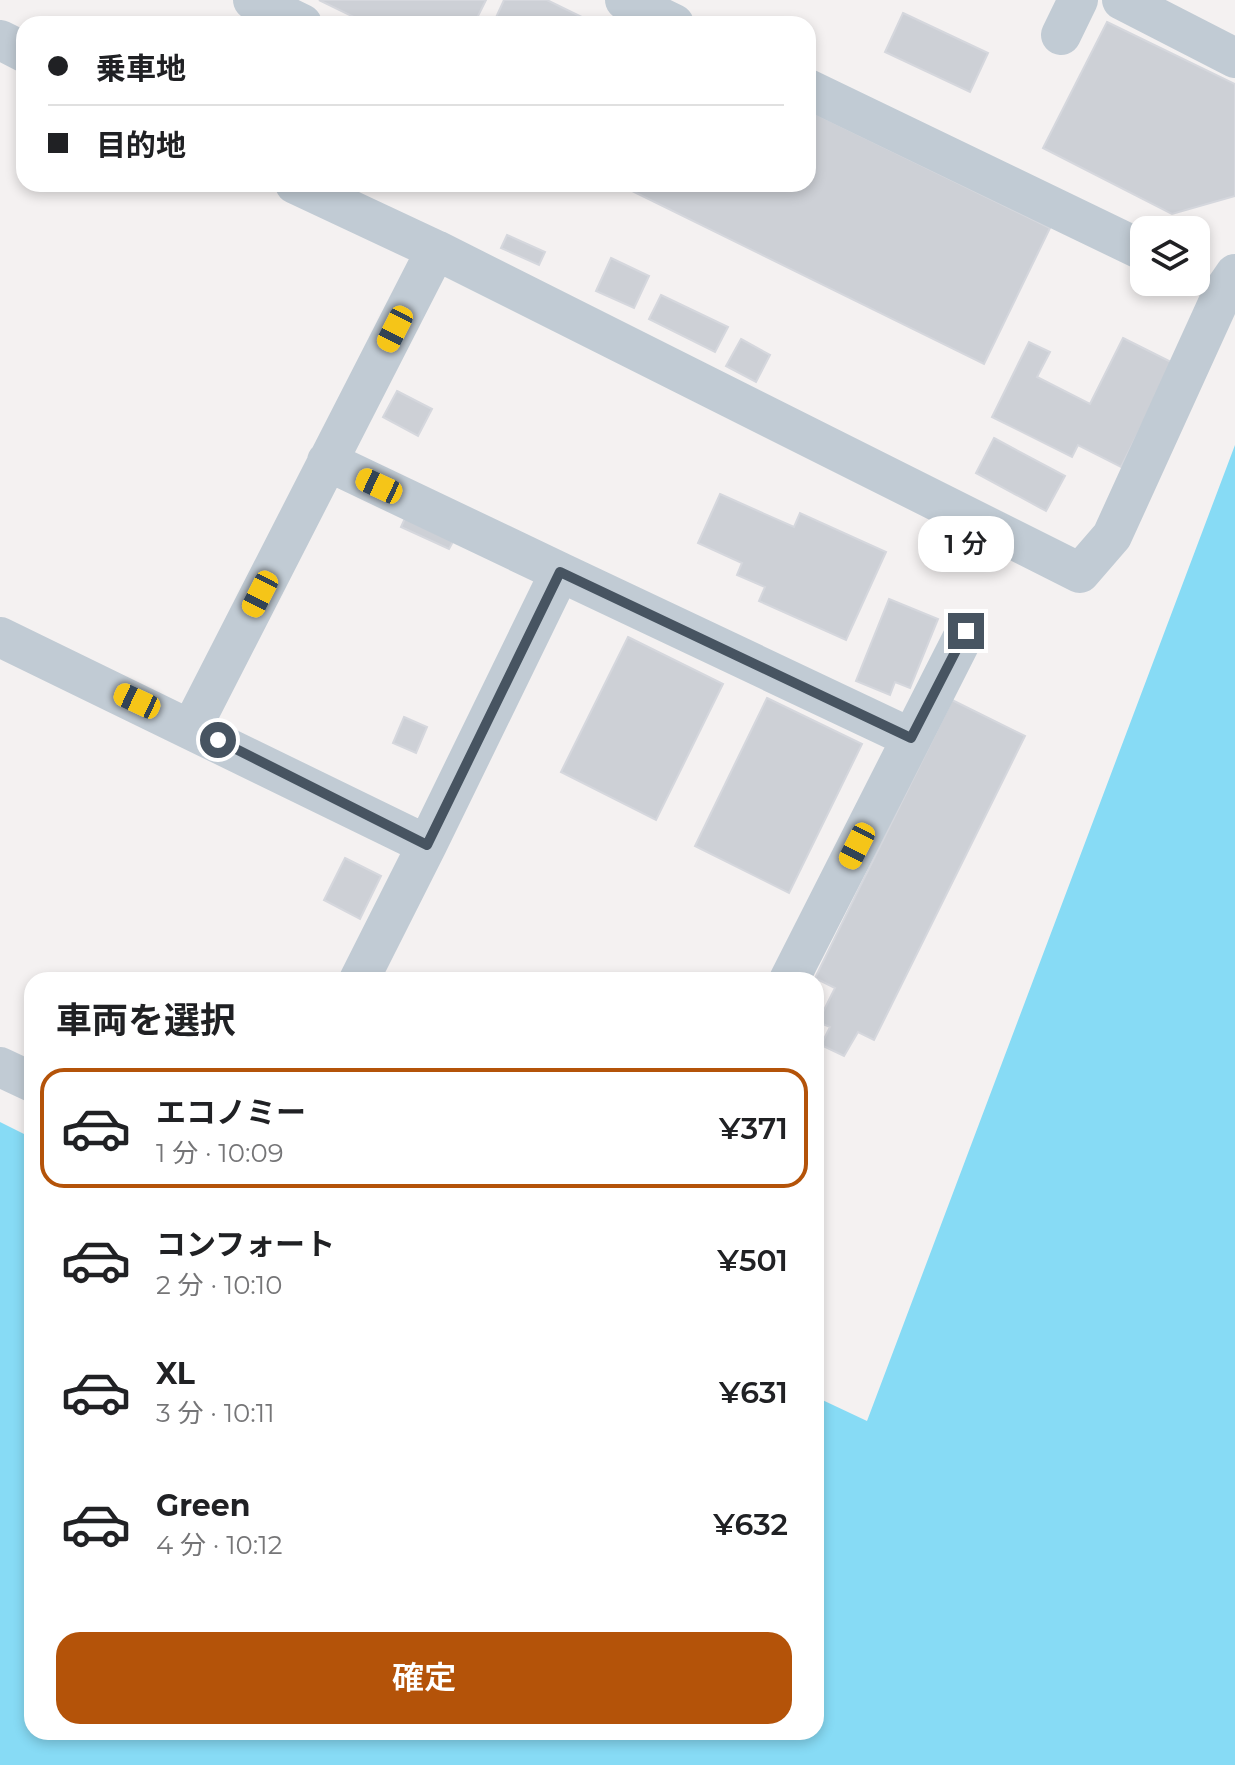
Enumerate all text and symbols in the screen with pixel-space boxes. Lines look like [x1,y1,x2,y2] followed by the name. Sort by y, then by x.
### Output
[96,50,186,87] text: 乗車地
[96,127,186,164] text: 目的地
[1130,216,1210,296] map controls
[1130,216,1210,296] button: layers
[373,302,417,356] car
[352,465,406,507] car
[918,515,1014,571] callout: 1 分
[944,528,988,560] text: 1 分
[238,567,282,621] car
[948,613,984,649] route end
[110,680,164,722] car
[200,722,236,758] route start
[835,819,879,873] car
[56,998,236,1042] text: 車両を選択
[60,1092,132,1164] icon: car
[156,1094,306,1131] text: エコノミー
[719,1110,788,1147] text: ¥371
[156,1137,284,1169] text: 1 分 · 10:09
[60,1224,132,1296] icon: car
[156,1226,335,1263] text: コンフォート
[717,1242,788,1279] text: ¥501
[156,1269,282,1301] text: 2 分 · 10:10
[156,1355,195,1392] text: XL
[60,1356,132,1428] icon: car
[719,1374,788,1411] text: ¥631
[156,1397,275,1429] text: 3 分 · 10:11
[156,1487,250,1524] text: Green
[60,1488,132,1560] icon: car
[713,1506,788,1543] text: ¥632
[156,1529,282,1561] text: 4 分 · 10:12
[56,1632,792,1724] button: 確定

